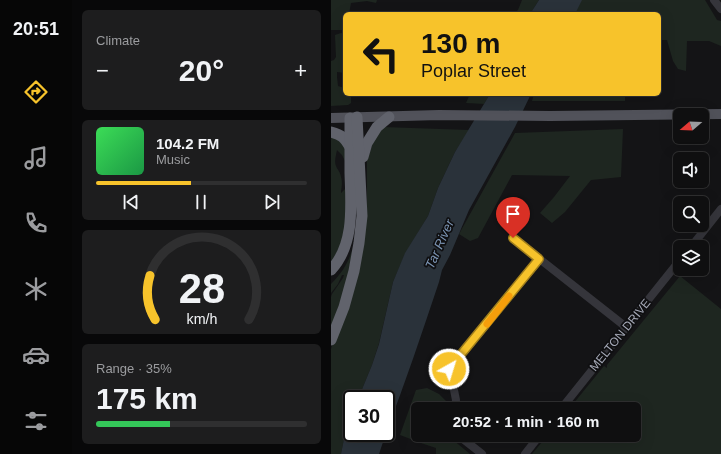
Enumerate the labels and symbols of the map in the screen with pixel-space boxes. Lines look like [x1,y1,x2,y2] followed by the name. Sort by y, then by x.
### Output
[673,108,709,144] north arrow
[496,197,530,238] pin
[422,217,457,271] water label: Tar River
[587,296,653,374] street label: MELTON DRIVE
[428,348,470,390] position arrow
[343,390,395,442] speed limit sign: 30

